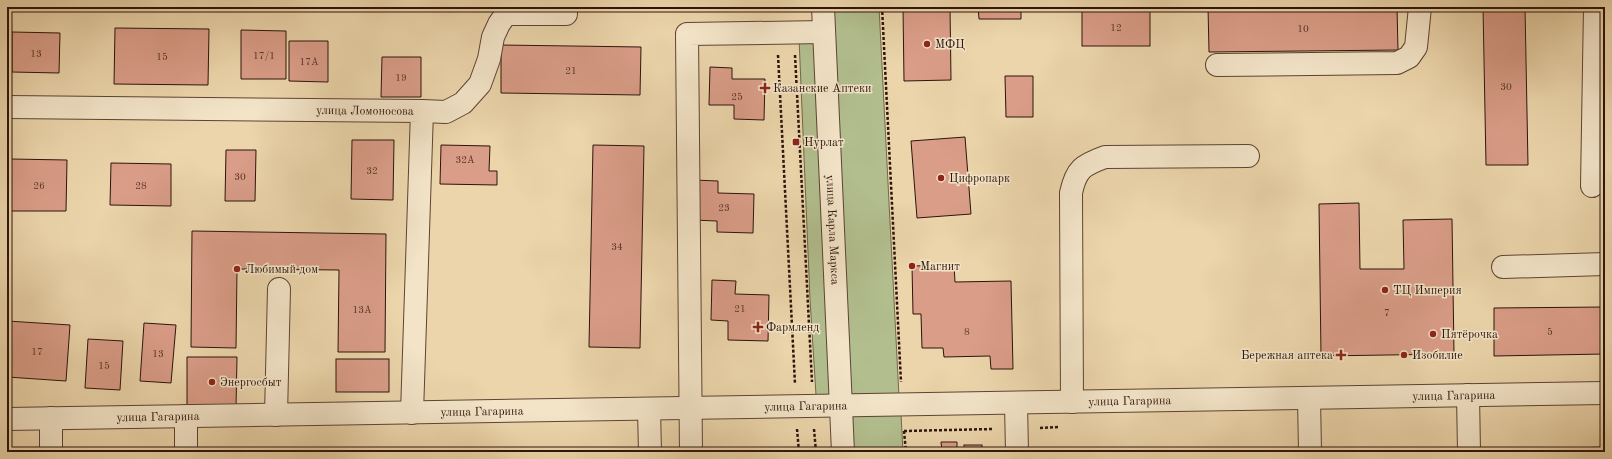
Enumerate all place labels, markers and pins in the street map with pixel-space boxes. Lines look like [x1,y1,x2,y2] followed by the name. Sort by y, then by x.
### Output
[922,39,932,49] marker: МФЦ
[935,39,965,51] place label: МФЦ
[760,83,770,93] marker: Казанские Аптеки
[773,83,871,95] place label: Казанские Аптеки
[791,137,801,147] marker: Нурлат
[804,137,844,149] place label: Нурлат
[936,173,946,183] marker: Цифропарк
[949,173,1010,185] place label: Цифропарк
[907,261,917,271] marker: Магнит
[920,261,960,273] place label: Магнит
[232,264,242,274] marker: Любимый дом
[245,264,318,276] place label: Любимый дом
[1380,285,1390,295] marker: ТЦ Империя
[1393,285,1462,297] place label: ТЦ Империя
[753,322,763,332] marker: Фармленд
[766,322,819,334] place label: Фармленд
[1428,329,1438,339] marker: Пятёрочка
[1441,329,1498,341] place label: Пятёрочка
[1241,350,1333,362] place label: Бережная аптека
[1336,350,1346,360] marker: Бережная аптека
[1399,350,1409,360] marker: Изобилие
[1412,350,1463,362] place label: Изобилие
[207,377,217,387] marker: Энергосбыт
[220,377,282,389] place label: Энергосбыт

